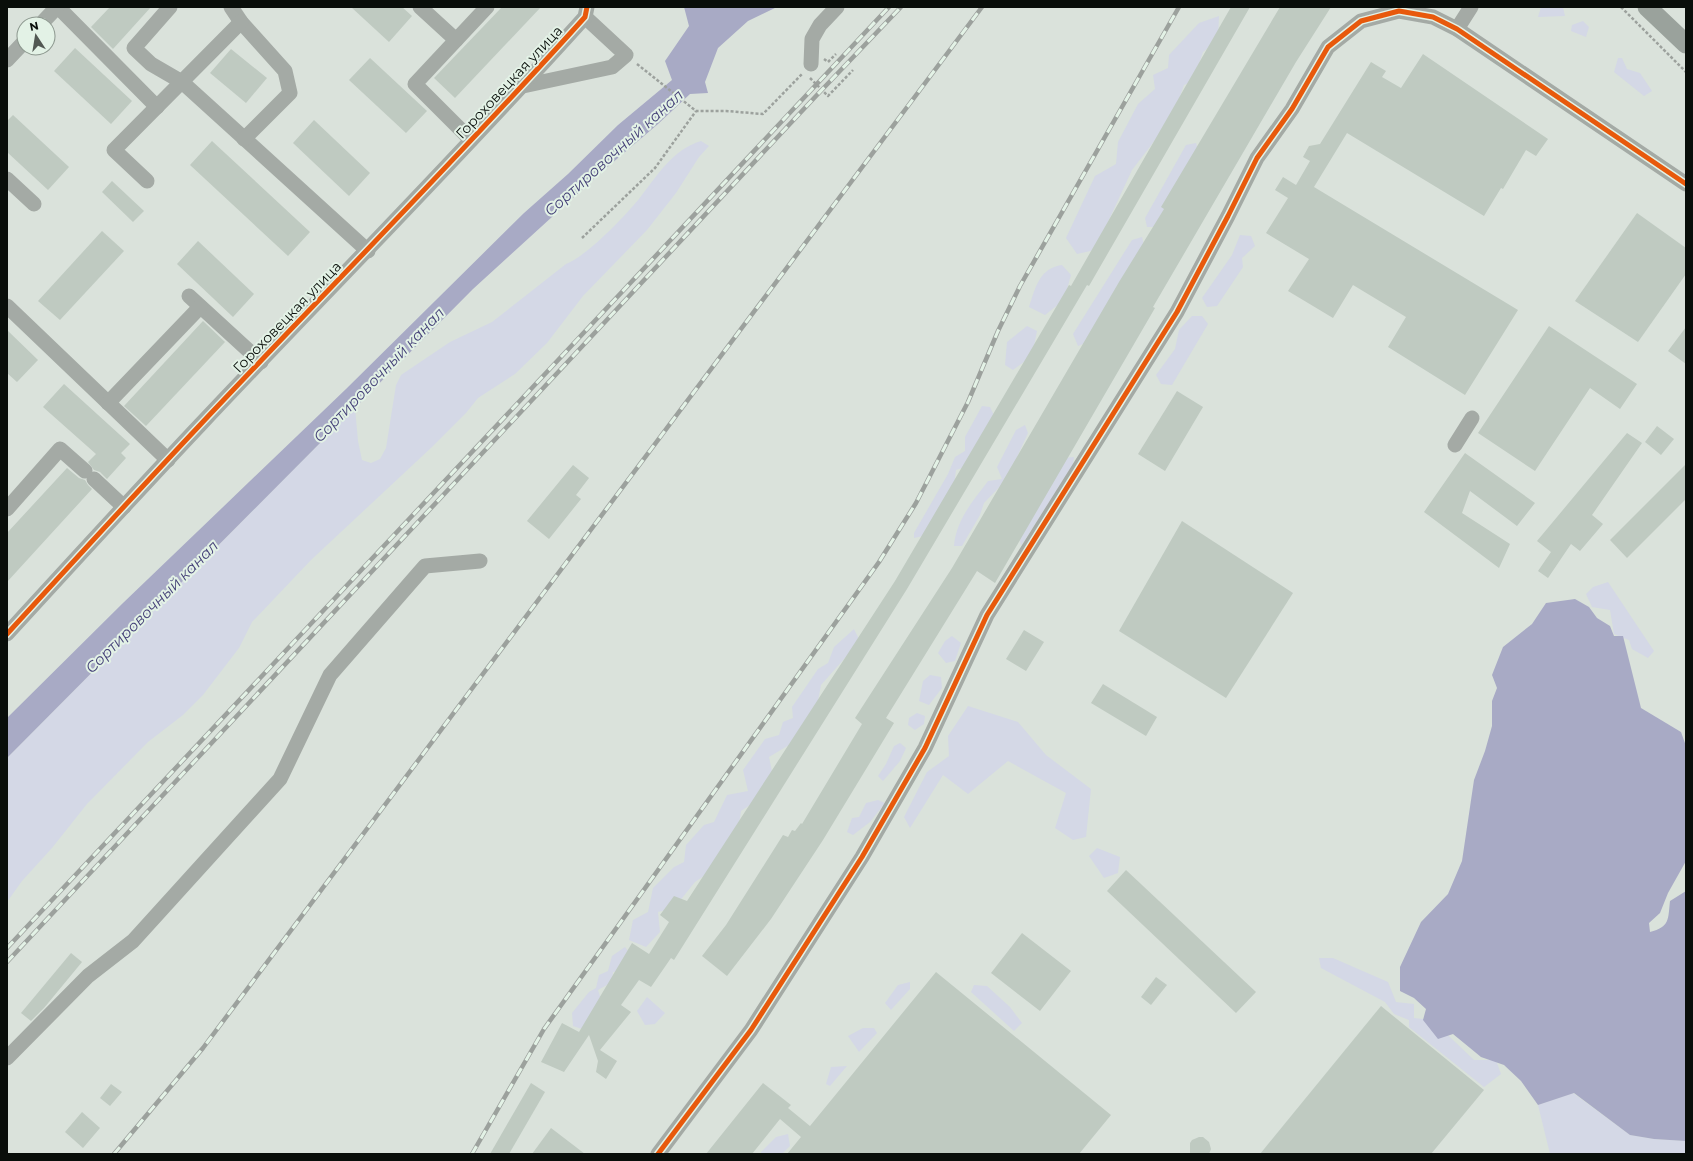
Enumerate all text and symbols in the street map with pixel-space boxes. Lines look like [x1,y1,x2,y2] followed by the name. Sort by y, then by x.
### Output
[16,16,56,56] north arrow
[28,18,40,34] text: N
[452,22,566,142] street label: Гороховецкая улица
[540,85,687,220] water label: Сортировочный канал
[229,257,345,377] street label: Гороховецкая улица
[309,303,448,446] water label: Сортировочный канал
[81,536,222,677] water label: Сортировочный канал

